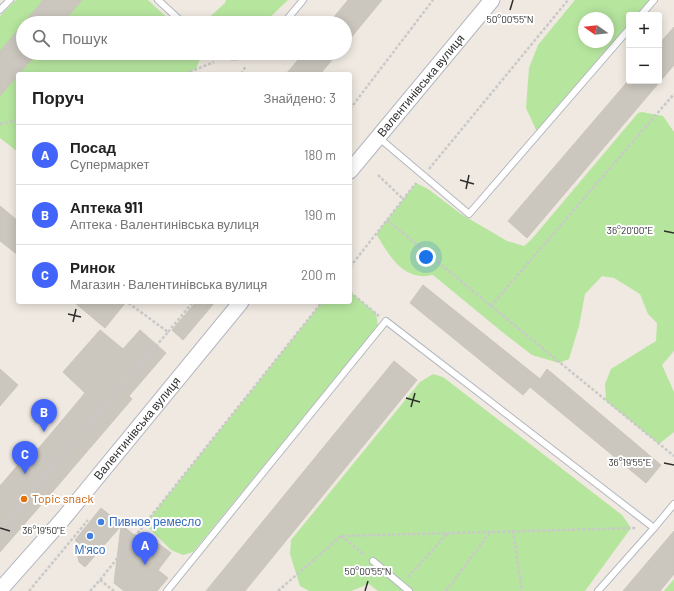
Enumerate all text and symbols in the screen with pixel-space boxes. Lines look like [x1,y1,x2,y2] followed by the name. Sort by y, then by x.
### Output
[578,12,614,48] north arrow
[626,12,662,84] map controls
[626,12,662,48] button: +
[487,13,533,25] text: 50°00'55"N
[16,16,352,60] search box
[30,27,52,49] icon: search
[62,29,107,47] text: Пошук
[374,31,467,139] street label: Валентинівська вулиця
[626,48,662,84] button: −
[32,87,84,107] text: Поруч
[264,90,336,106] text: Знайдено: 3
[70,138,116,156] text: Посад
[41,147,49,163] text: A
[304,147,336,163] text: 180 m
[70,156,149,172] text: Супермаркет
[70,198,143,216] text: Аптека 911
[41,207,49,223] text: B
[304,207,336,223] text: 190 m
[70,216,259,232] text: Аптека · Валентинівська вулиця
[607,224,653,236] text: 36°20'00"E
[416,247,436,267] your location
[70,258,115,276] text: Ринок
[41,267,49,283] text: C
[301,267,336,283] text: 200 m
[70,276,267,292] text: Магазин · Валентинівська вулиця
[90,374,183,482] street label: Валентинівська вулиця
[31,399,57,432] pin: B
[12,441,38,474] pin: C
[608,456,652,468] text: 36°19'55"E
[32,491,93,505] place label: Topic snack
[19,494,29,504] marker: Topic snack
[109,514,201,529] place label: Пивное ремесло
[96,517,106,527] marker: Пивное ремесло
[22,524,66,536] text: 36°19'50"E
[85,531,95,541] marker: М'ясо
[132,532,158,565] pin: A
[75,542,106,556] place label: М'ясо
[345,565,391,577] text: 50°00'55"N

